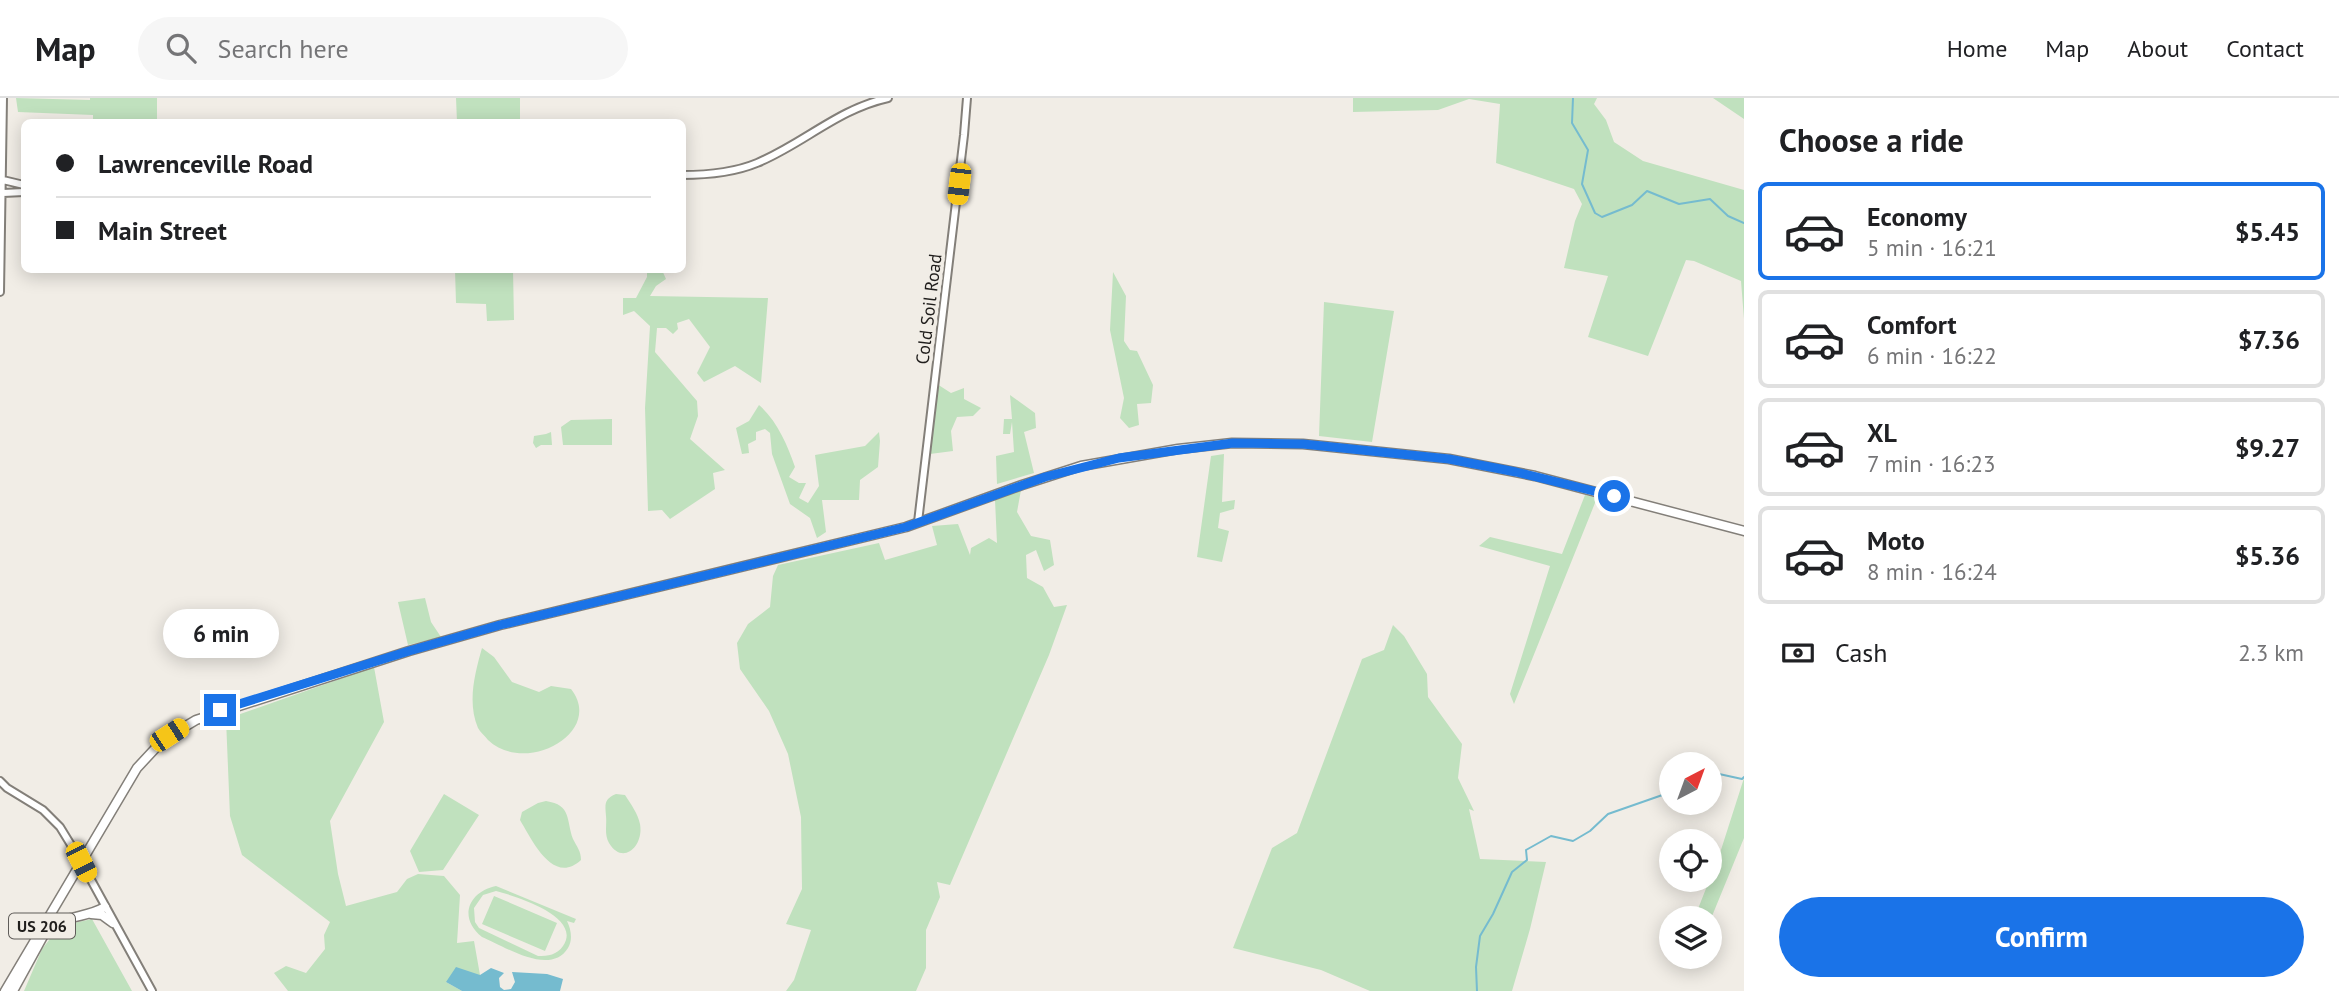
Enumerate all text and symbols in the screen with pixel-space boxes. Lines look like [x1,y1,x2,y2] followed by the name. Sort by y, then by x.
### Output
[138,17,628,80] search box
[35,27,96,70] text: Map
[162,29,200,67] icon: search
[218,32,349,65] text: Search here
[1947,33,2007,64] text: Home
[2045,33,2089,64] text: Map
[2127,33,2188,64] text: About
[2226,33,2304,64] text: Contact
[1779,119,1964,161] text: Choose a ride
[98,147,313,180] text: Lawrenceville Road
[947,162,972,206] car
[1783,200,1846,263] icon: car
[1867,200,1967,233] text: Economy
[98,214,227,247] text: Main Street
[2235,215,2300,248] text: $5.45
[1867,233,1997,262] text: 5 min · 16:21
[910,252,947,366] street label: Cold Soil Road
[1783,308,1846,371] icon: car
[1867,308,1957,341] text: Comfort
[2238,323,2300,356] text: $7.36
[1867,341,1997,370] text: 6 min · 16:22
[1783,416,1846,479] icon: car
[1867,416,1897,449] text: XL
[2235,431,2300,464] text: $9.27
[1867,449,1995,478] text: 7 min · 16:23
[1598,480,1630,512] route start
[1783,524,1846,587] icon: car
[1867,524,1925,557] text: Moto
[2235,539,2300,572] text: $5.36
[1867,557,1997,586] text: 8 min · 16:24
[162,608,278,658] callout: 6 min
[193,619,249,648] text: 6 min
[1779,634,1817,672] icon: cash
[1835,636,1887,669] text: Cash
[2238,638,2304,667] text: 2.3 km
[204,694,236,726] route end
[146,715,193,755] car
[1659,752,1722,816] north arrow
[1659,752,1722,969] map controls
[1659,829,1722,892] button: locate
[63,839,100,885] car
[1779,897,2304,977] button: Confirm
[1659,906,1722,969] button: layers
[9,914,75,939] road number: US 206

